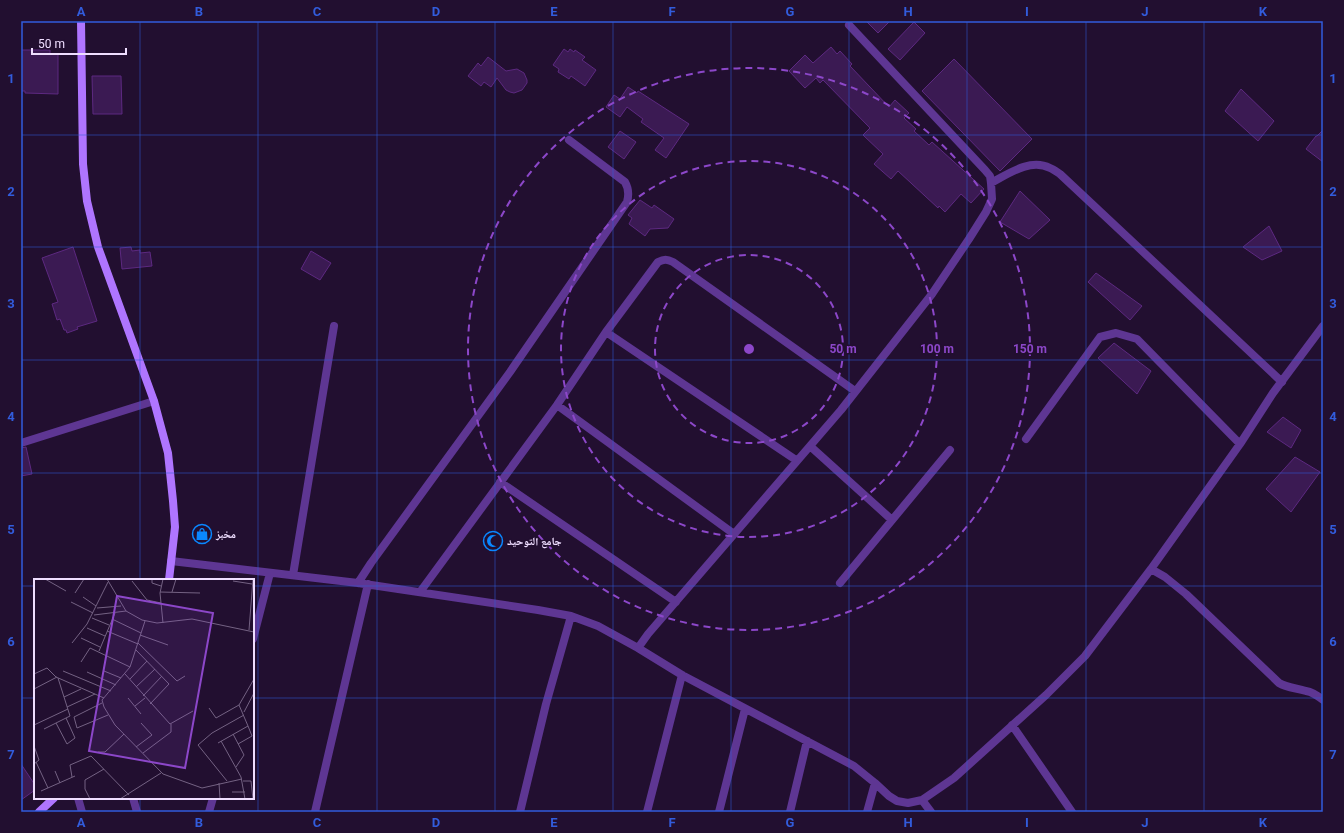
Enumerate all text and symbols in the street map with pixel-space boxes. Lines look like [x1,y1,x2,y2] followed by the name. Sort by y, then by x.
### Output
[77,4,86,19] text: A
[195,4,203,19] text: B
[313,4,322,19] text: C
[432,4,440,19] text: D
[550,4,558,19] text: E
[668,4,676,19] text: F
[786,4,795,19] text: G
[903,4,913,19] text: H
[1025,4,1029,19] text: I
[1141,4,1149,19] text: J
[1259,4,1268,19] text: K
[32,30,126,56] scale bar
[38,37,65,51] text: 50 m
[7,71,15,86] text: 1
[1329,71,1337,86] text: 1
[7,184,15,199] text: 2
[1329,184,1337,199] text: 2
[7,296,15,311] text: 3
[1329,296,1337,311] text: 3
[742,342,756,356] centre of rings
[829,342,857,356] text: 50 m
[920,342,954,356] text: 100 m
[1013,342,1047,356] text: 150 m
[7,409,15,424] text: 4
[1329,409,1337,424] text: 4
[7,522,15,537] text: 5
[1329,522,1337,537] text: 5
[191,523,213,545] shop icon: مخبز
[215,528,236,541] place label: مخبز
[482,530,504,552] mosque icon: جامع التوحيد
[507,535,562,549] place label: جامع التوحيد
[34,579,254,799] inset map
[7,634,15,649] text: 6
[1329,634,1337,649] text: 6
[7,747,15,762] text: 7
[1329,747,1337,762] text: 7
[77,815,86,830] text: A
[195,815,203,830] text: B
[313,815,322,830] text: C
[432,815,440,830] text: D
[550,815,558,830] text: E
[668,815,676,830] text: F
[786,815,795,830] text: G
[903,815,913,830] text: H
[1025,815,1029,830] text: I
[1141,815,1149,830] text: J
[1259,815,1268,830] text: K

